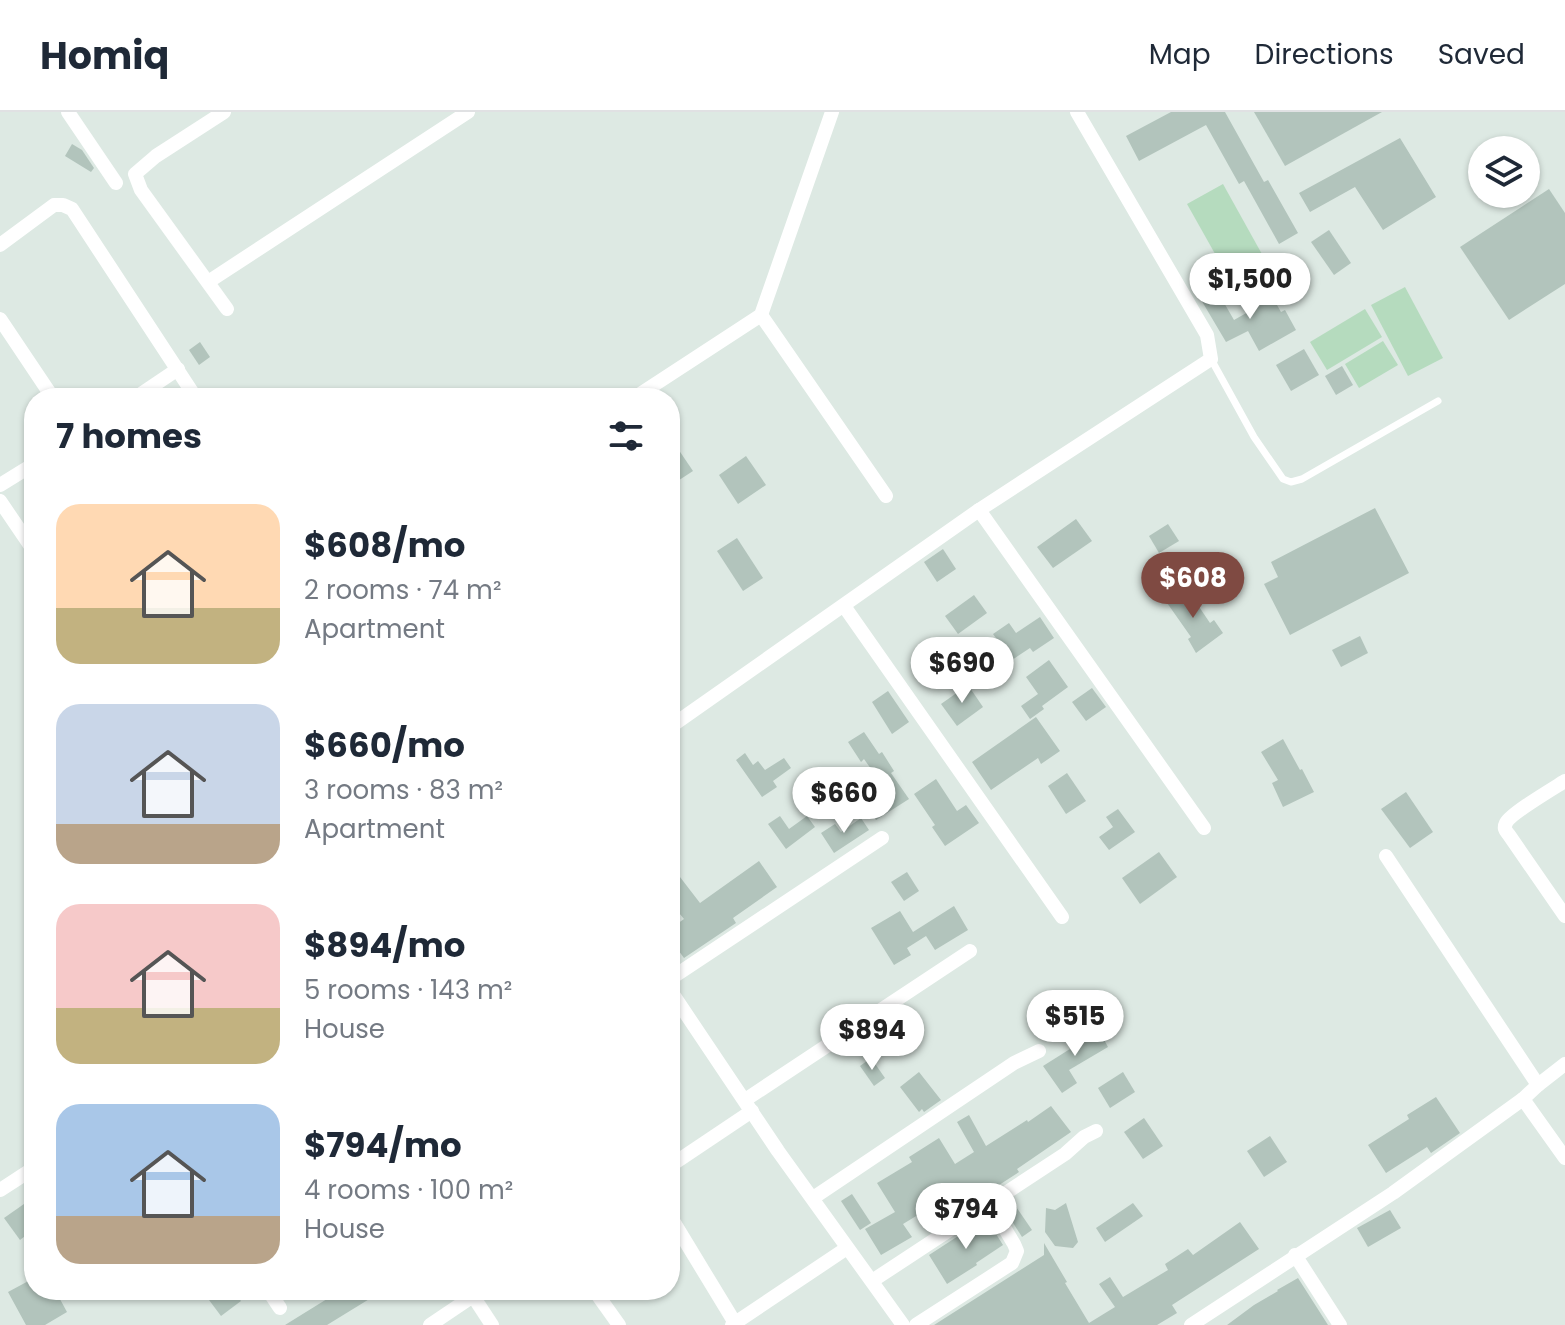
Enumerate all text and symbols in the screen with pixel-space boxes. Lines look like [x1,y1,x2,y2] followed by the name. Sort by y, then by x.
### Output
[40,29,169,82] text: Homiq
[1149,35,1211,74] text: Map
[1255,35,1394,74] text: Directions
[1438,35,1525,74] text: Saved
[1468,136,1540,208] map controls
[1468,136,1540,208] button: layers
[1185,253,1315,321] pin: $1,500
[1207,261,1293,297] text: $1,500
[56,412,202,460] text: 7 homes
[604,414,648,458] icon: filters
[304,521,465,569] text: $608/mo
[120,536,216,632] icon: home
[1146,552,1240,620] pin: $608
[1159,560,1227,596] text: $608
[304,572,501,608] text: 2 rooms · 74 m²
[304,611,445,647] text: Apartment
[915,637,1009,705] pin: $690
[929,645,995,681] text: $690
[304,721,465,769] text: $660/mo
[120,736,216,832] icon: home
[797,767,891,835] pin: $660
[304,772,503,808] text: 3 rooms · 83 m²
[810,775,878,811] text: $660
[304,811,445,847] text: Apartment
[304,921,465,969] text: $894/mo
[120,936,216,1032] icon: home
[304,972,512,1008] text: 5 rooms · 143 m²
[1028,990,1122,1058] pin: $515
[1045,998,1105,1034] text: $515
[825,1004,919,1072] pin: $894
[304,1011,385,1047] text: House
[838,1012,906,1048] text: $894
[304,1121,462,1169] text: $794/mo
[120,1136,216,1232] icon: home
[304,1172,513,1208] text: 4 rooms · 100 m²
[919,1183,1013,1251] pin: $794
[934,1191,998,1227] text: $794
[304,1211,385,1247] text: House

